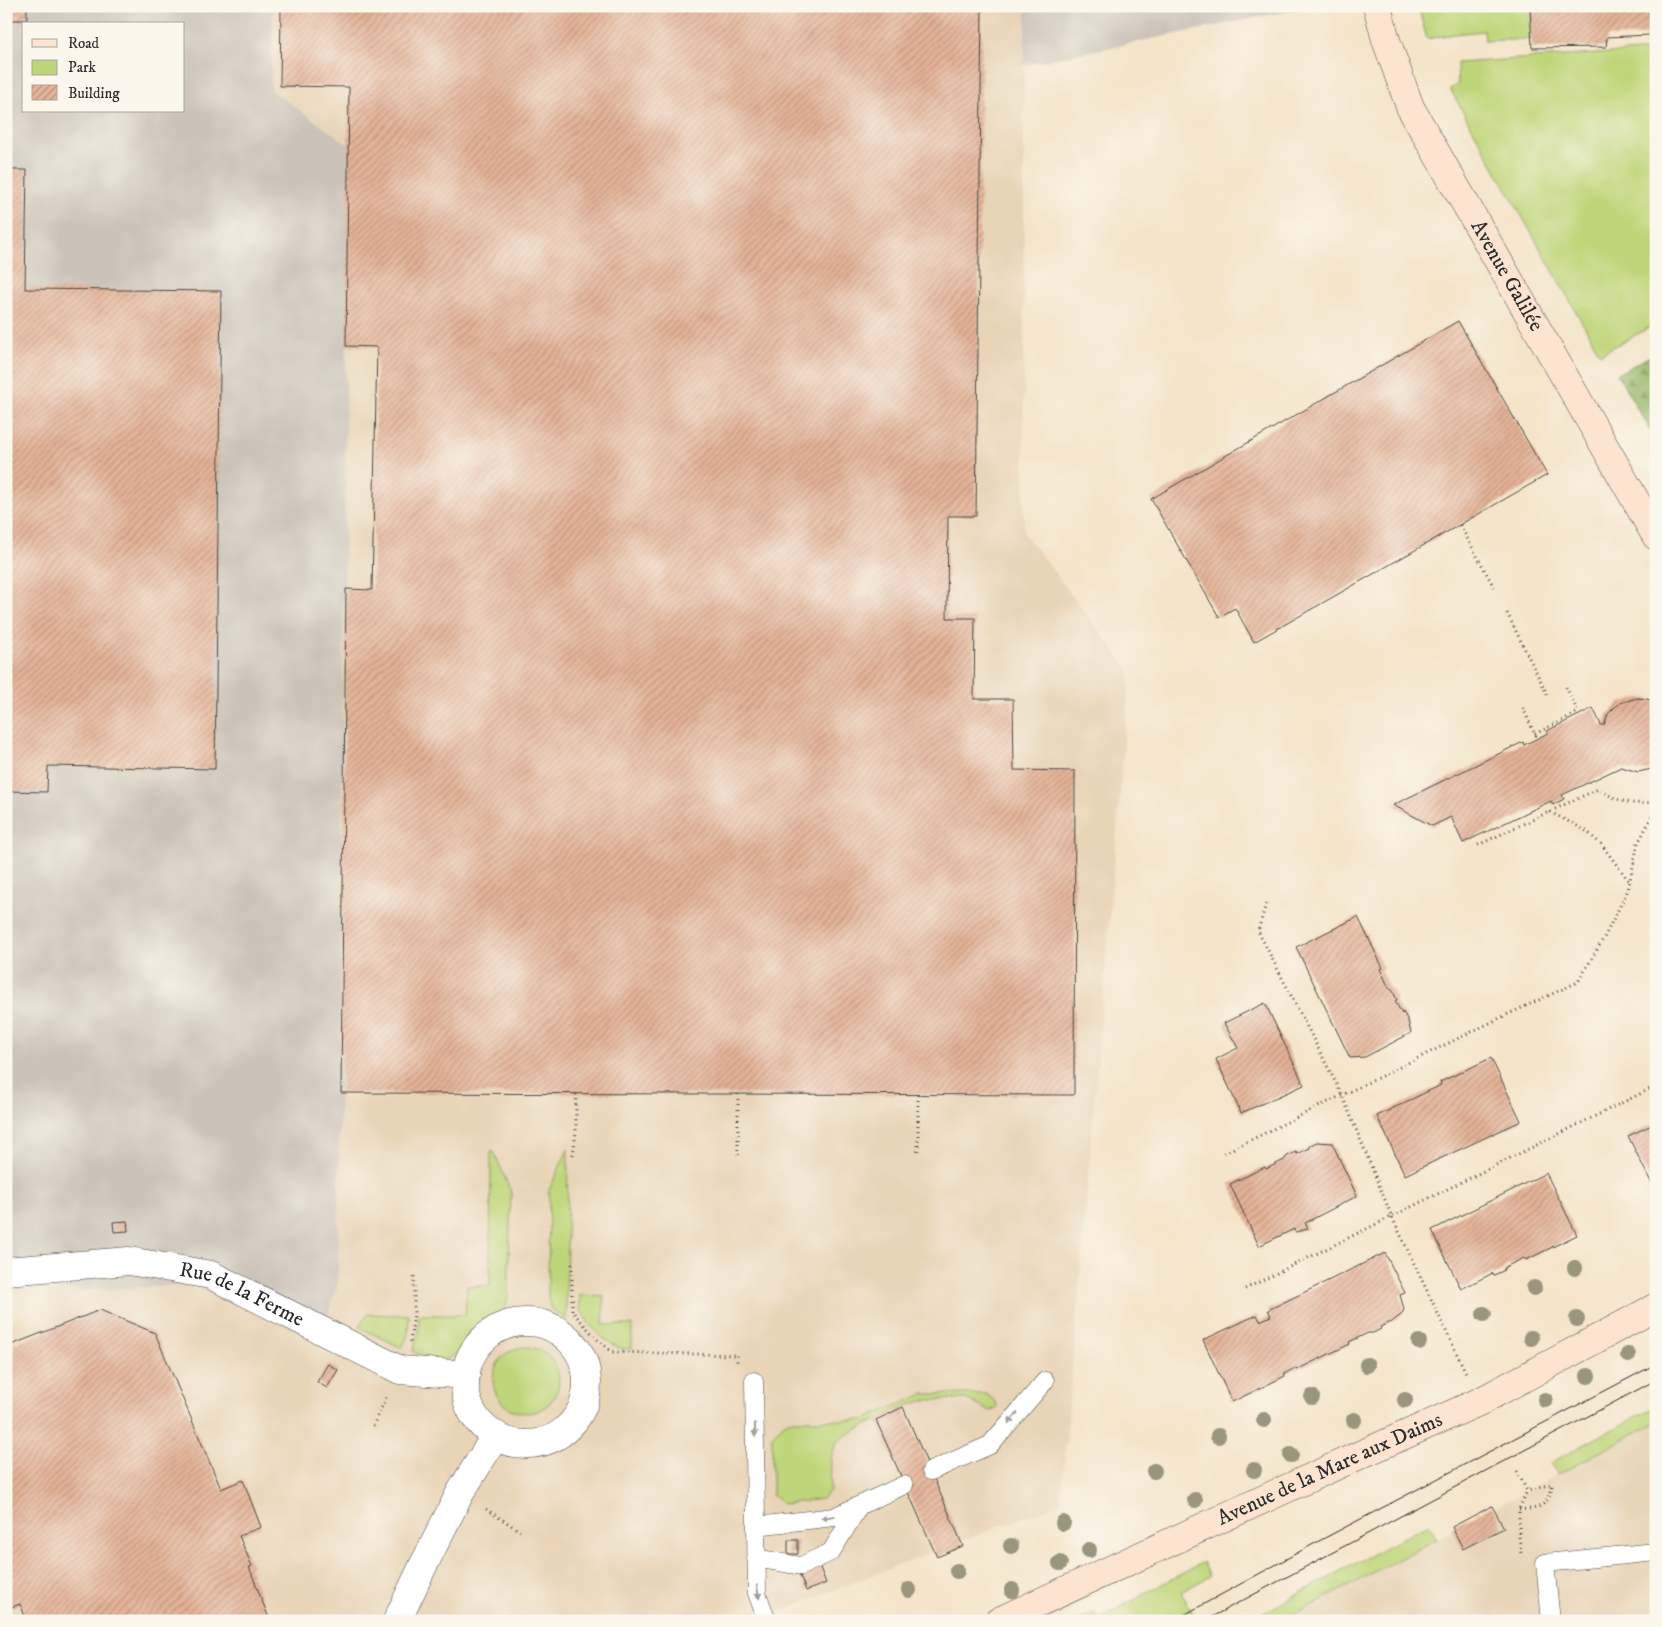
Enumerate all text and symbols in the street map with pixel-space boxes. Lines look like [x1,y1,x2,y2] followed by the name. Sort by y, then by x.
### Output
[22,22,185,112] legend
[68,34,100,53] text: Road
[68,58,97,77] text: Park
[68,84,120,103] text: Building
[1465,216,1549,336] street label: Avenue Galilée
[178,1257,309,1333] street label: Rue de la Ferme
[1213,1407,1446,1532] street label: Avenue de la Mare aux Daims
[1008,1411,1019,1424] one-way arrow
[751,1422,759,1438] one-way arrow
[819,1514,835,1522] one-way arrow
[755,1585,763,1601] one-way arrow

